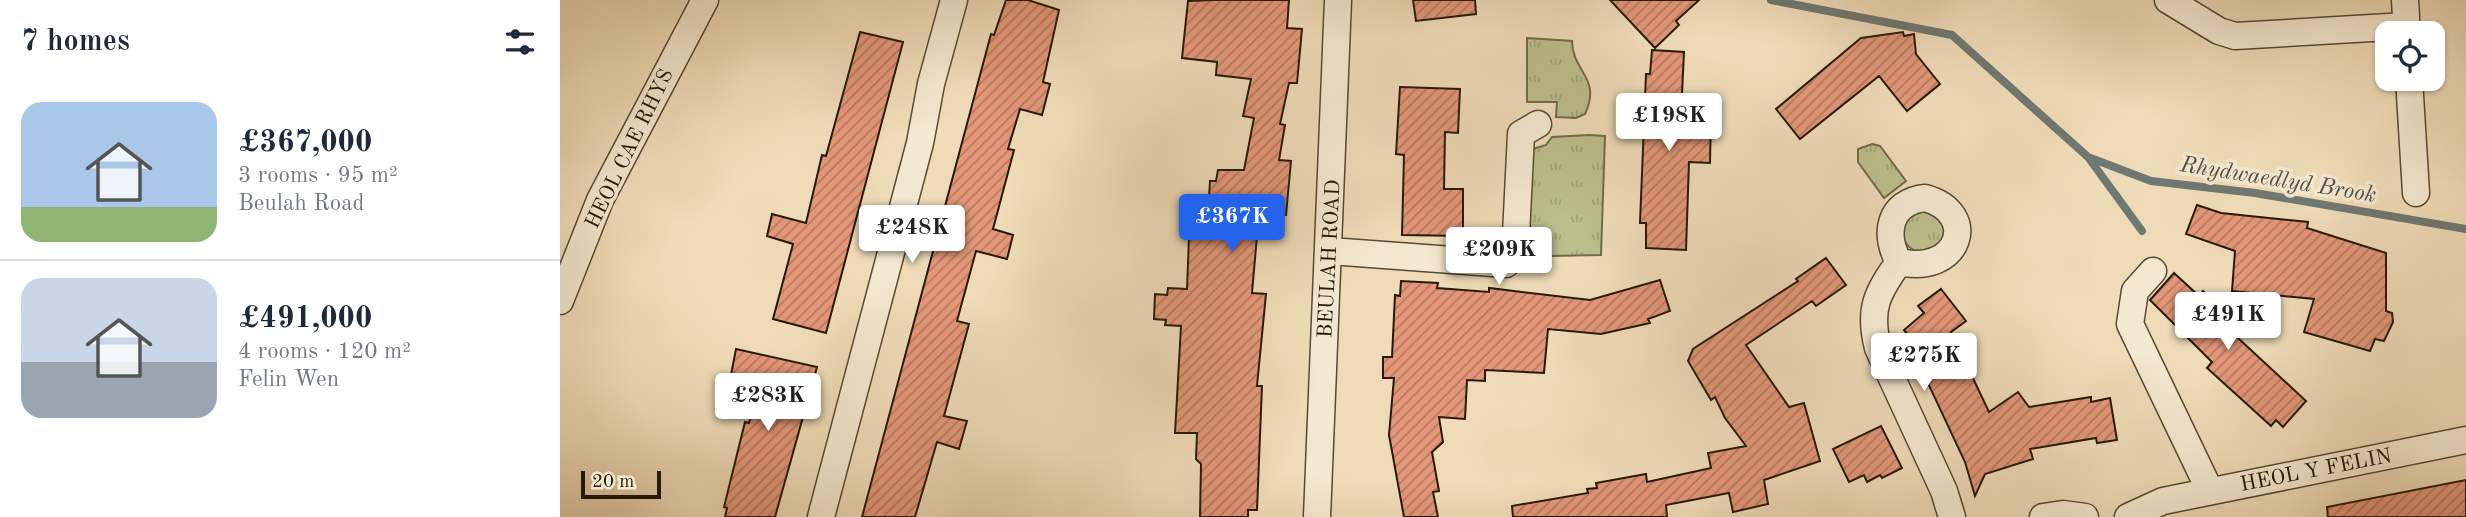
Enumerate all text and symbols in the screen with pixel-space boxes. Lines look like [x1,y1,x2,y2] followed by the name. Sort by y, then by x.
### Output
[2375,21,2445,91] map controls
[2375,21,2445,91] button: locate
[501,23,539,61] icon: filters
[21,27,130,57] text: 7 homes
[582,66,678,232] street label: HEOL CAE RHYS
[1620,94,1718,153] pin: £198K
[1632,104,1706,127] text: £198K
[238,128,372,158] text: £367,000
[77,130,161,214] icon: home
[2177,153,2378,208] water label: Rhydwaedlyd Brook
[238,164,398,187] text: 3 rooms · 95 m²
[1315,179,1345,339] street label: BEULAH ROAD
[238,192,365,215] text: Beulah Road
[1183,194,1281,254] pin: £367K
[863,205,961,265] pin: £248K
[1195,205,1269,228] text: £367K
[875,216,949,239] text: £248K
[1450,228,1548,287] pin: £209K
[1462,238,1536,261] text: £209K
[2179,292,2277,352] pin: £491K
[2191,303,2265,326] text: £491K
[238,304,372,334] text: £491,000
[77,306,161,390] icon: home
[1875,334,1973,393] pin: £275K
[238,340,411,363] text: 4 rooms · 120 m²
[1887,344,1961,367] text: £275K
[238,368,339,391] text: Felin Wen
[719,374,817,433] pin: £283K
[731,384,805,407] text: £283K
[2238,446,2394,496] street label: HEOL Y FELIN
[581,468,662,500] scale bar
[592,473,634,492] text: 20 m

